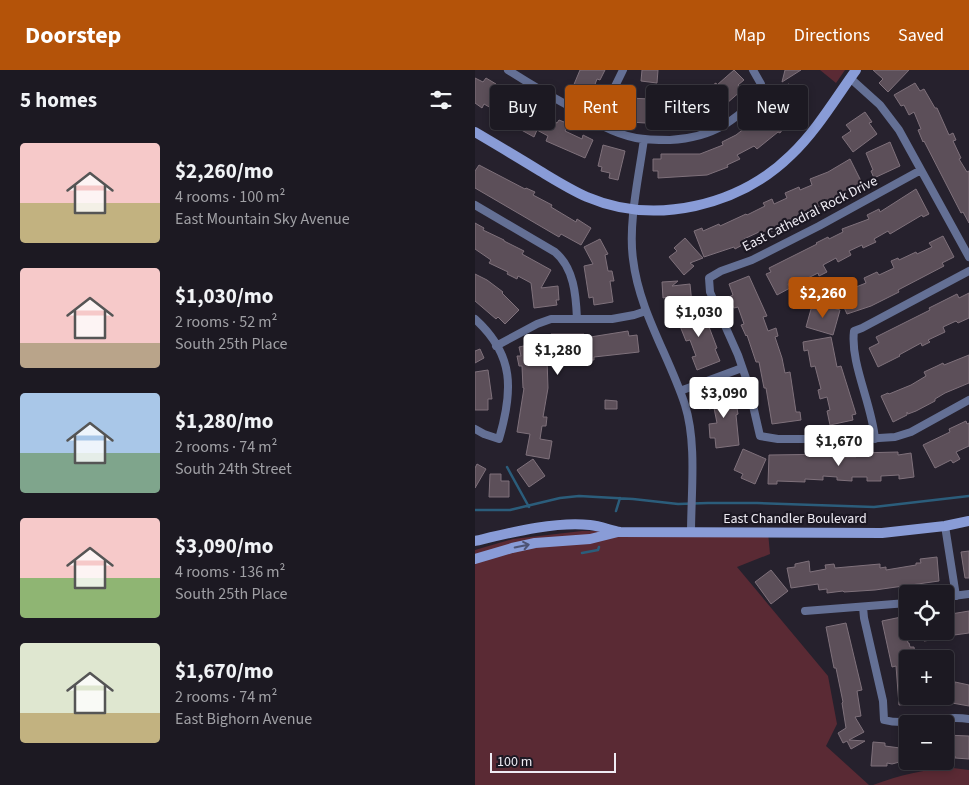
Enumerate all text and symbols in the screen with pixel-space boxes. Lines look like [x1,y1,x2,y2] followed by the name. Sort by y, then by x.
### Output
[25,18,121,53] text: Doorstep
[734,23,766,48] text: Map
[794,23,870,48] text: Directions
[898,23,944,48] text: Saved
[20,85,97,115] text: 5 homes
[490,85,555,130] chip: Buy
[565,85,636,130] chip: Rent
[646,85,728,130] chip: Filters
[738,85,808,130] chip: New
[427,86,455,114] icon: filters
[175,156,274,186] text: $2,260/mo
[60,163,120,223] icon: home
[739,171,881,257] street label: East Cathedral Rock Drive
[175,186,285,208] text: 4 rooms · 100 m²
[175,208,350,230] text: East Mountain Sky Avenue
[782,276,864,319] pin: $2,260
[175,281,274,311] text: $1,030/mo
[799,282,847,304] text: $2,260
[60,288,120,348] icon: home
[658,296,740,338] pin: $1,030
[675,301,723,323] text: $1,030
[175,311,277,333] text: 2 rooms · 52 m²
[175,333,288,355] text: South 25th Place
[517,334,599,376] pin: $1,280
[534,339,582,361] text: $1,280
[683,376,765,419] pin: $3,090
[700,382,748,404] text: $3,090
[175,406,274,436] text: $1,280/mo
[60,413,120,473] icon: home
[798,424,880,467] pin: $1,670
[815,430,863,452] text: $1,670
[175,436,277,458] text: 2 rooms · 74 m²
[175,458,292,480] text: South 24th Street
[723,509,867,529] street label: East Chandler Boulevard
[175,531,274,561] text: $3,090/mo
[60,538,120,598] icon: home
[513,540,529,550] one-way arrow
[175,561,285,583] text: 4 rooms · 136 m²
[175,583,288,605] text: South 25th Place
[899,585,954,770] map controls
[899,585,954,640] button: locate
[899,650,954,705] button: +
[175,656,274,686] text: $1,670/mo
[60,663,120,723] icon: home
[175,686,277,708] text: 2 rooms · 74 m²
[175,708,312,730] text: East Bighorn Avenue
[899,715,954,770] button: −
[490,750,616,773] scale bar
[497,752,532,772] text: 100 m

